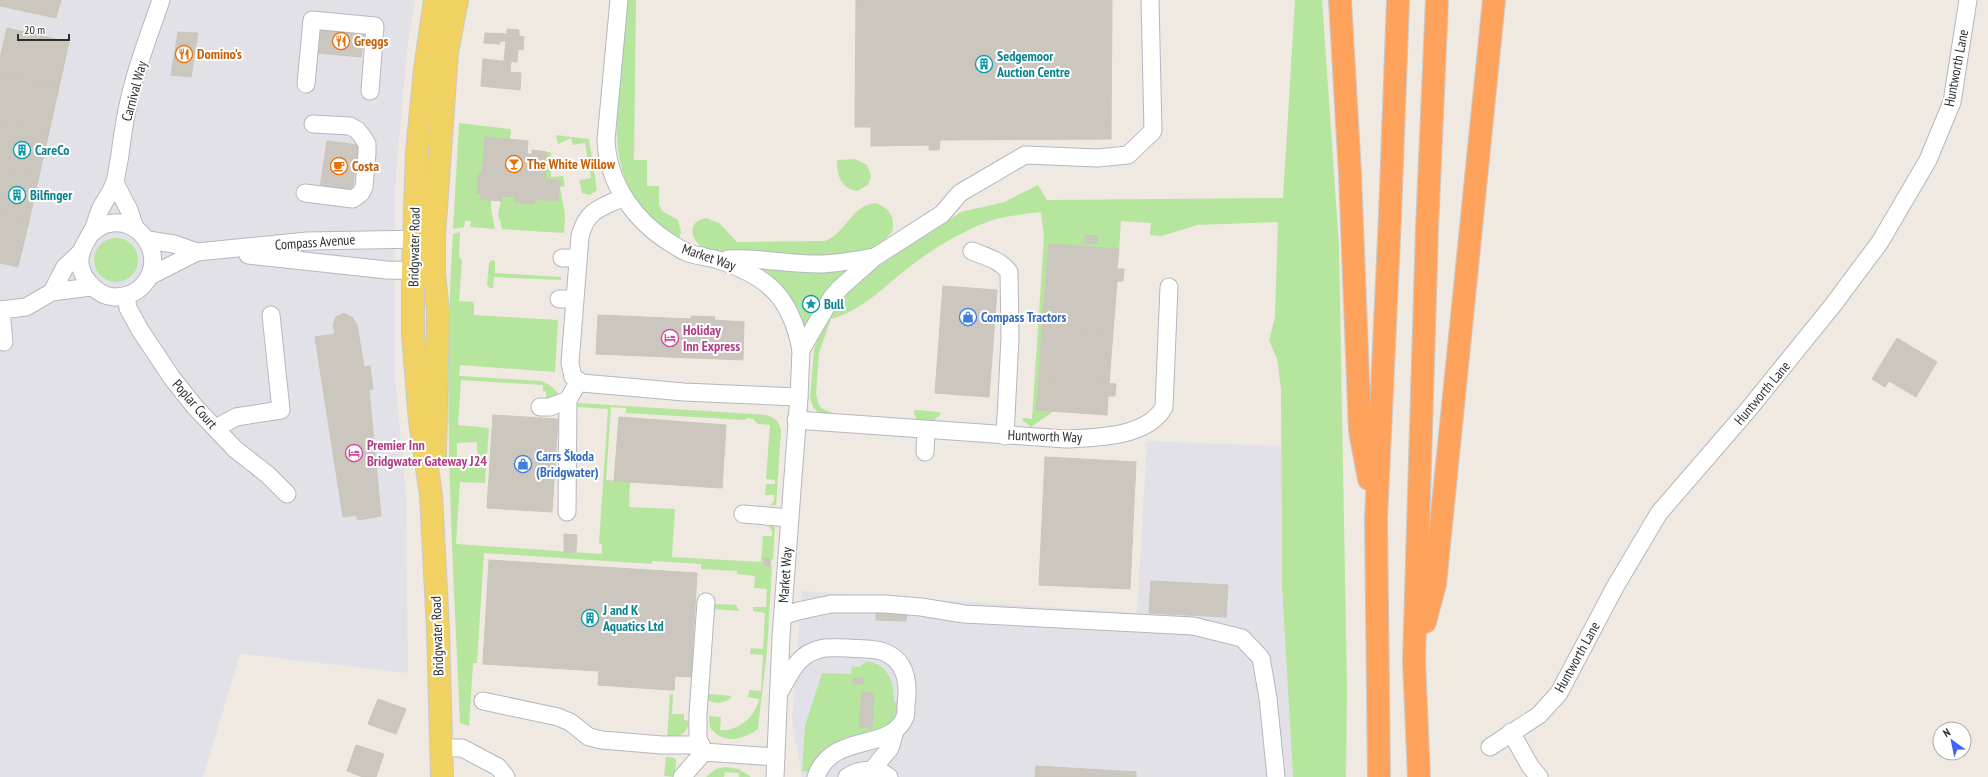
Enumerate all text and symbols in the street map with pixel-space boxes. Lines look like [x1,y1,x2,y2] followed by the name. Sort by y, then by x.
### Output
[18,16,69,42] scale bar
[24,22,45,37] text: 20 m
[1940,28,1972,108] street label: Huntworth Lane
[331,31,351,51] restaurant icon: Greggs
[354,32,389,50] place label: Greggs
[174,44,194,64] restaurant icon: Domino's
[197,45,242,63] place label: Domino's
[996,47,1070,81] place label: Sedgemoor Auction Centre
[974,54,994,74] building icon: Sedgemoor Auction Centre
[117,58,151,123] street label: Carnival Way
[12,140,32,160] building icon: CareCo
[35,141,69,159] place label: CareCo
[504,154,524,174] bar icon: The White Willow
[527,155,616,173] place label: The White Willow
[329,156,349,176] cafe icon: Costa
[352,157,379,175] place label: Costa
[7,185,27,205] building icon: Bilfinger
[30,186,73,204] place label: Bilfinger
[404,207,424,287] street label: Bridgwater Road
[274,230,356,254] street label: Compass Avenue
[680,239,739,275] street label: Market Way
[801,294,821,314] place icon: Bull
[824,295,845,313] place label: Bull
[958,307,978,327] shop icon: Compass Tractors
[981,308,1066,326] place label: Compass Tractors
[683,321,740,355] place label: Holiday Inn Express
[660,328,680,348] hotel icon: Holiday Inn Express
[1730,357,1794,429] street label: Huntworth Lane
[169,375,222,433] street label: Poplar Court
[1007,426,1083,446] street label: Huntworth Way
[367,436,487,470] place label: Premier Inn Bridgwater Gateway J24
[344,443,364,463] hotel icon: Premier Inn Bridgwater Gateway J24
[536,447,599,481] place label: Carrs Škoda (Bridgwater)
[513,454,533,474] shop icon: Carrs Škoda (Bridgwater)
[774,546,796,603] street label: Market Way
[427,596,447,676] street label: Bridgwater Road
[602,601,664,635] place label: J and K Aquatics Ltd
[580,608,600,628] building icon: J and K Aquatics Ltd
[1550,618,1604,696] street label: Huntworth Lane
[1932,721,1972,761] north arrow
[1940,725,1953,740] text: N

